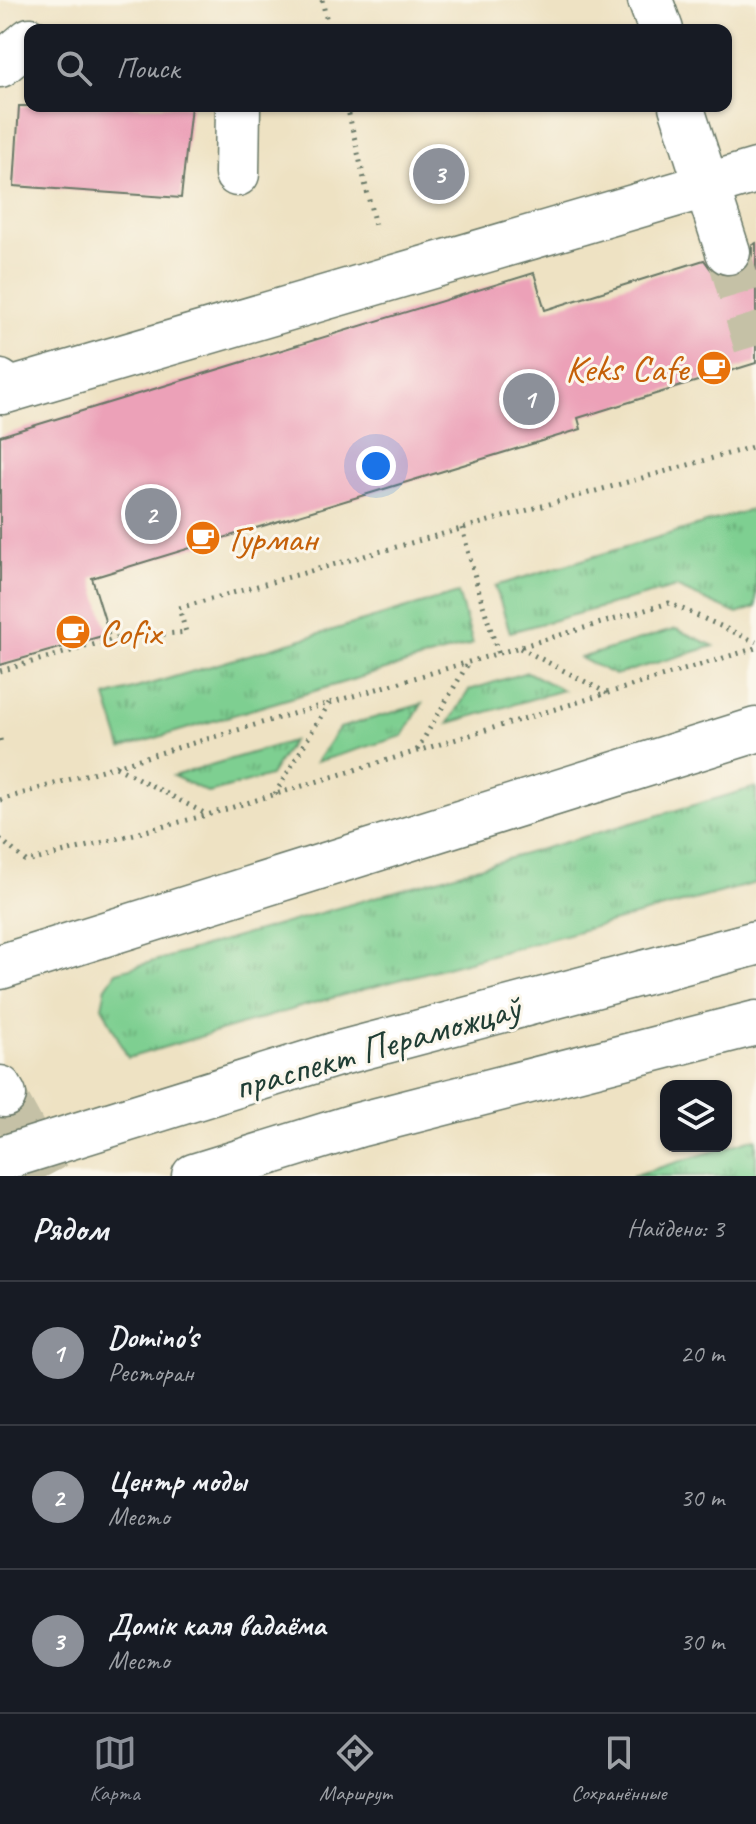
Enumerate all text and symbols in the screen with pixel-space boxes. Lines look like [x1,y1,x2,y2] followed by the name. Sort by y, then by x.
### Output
[24,24,732,112] search box
[52,46,96,90] icon: search
[116,49,179,87] text: Поиск
[413,144,465,204] pin: 3
[565,345,691,392] place label: Keks Cafe
[695,349,733,387] cafe icon: Keks Cafe
[503,369,555,429] pin: 1
[356,446,396,486] your location
[125,484,177,544] pin: 2
[229,515,320,562] place label: Гурман
[184,519,222,557] cafe icon: Гурман
[99,609,164,656] place label: Cofix
[54,613,92,651] cafe icon: Cofix
[229,983,529,1110] street label: праспект Пераможцаў
[660,1080,732,1152] map controls
[660,1080,732,1152] button: layers
[32,1207,108,1250] text: Рядом
[627,1212,724,1245] text: Найдено: 3
[108,1318,198,1356] text: Domino's
[52,1337,64,1370] text: 1
[680,1337,724,1370] text: 20 m
[108,1356,193,1389] text: Ресторан
[108,1462,246,1500] text: Центр моды
[52,1481,64,1514] text: 2
[680,1481,724,1514] text: 30 m
[108,1500,170,1533] text: Место
[108,1606,326,1644] text: Домік каля вадаёма
[52,1625,64,1658] text: 3
[680,1625,724,1658] text: 30 m
[108,1644,170,1677] text: Место
[90,1731,140,1807] tab: Карта
[319,1731,392,1807] tab: Маршрут
[571,1731,666,1807] tab: Сохранённые

